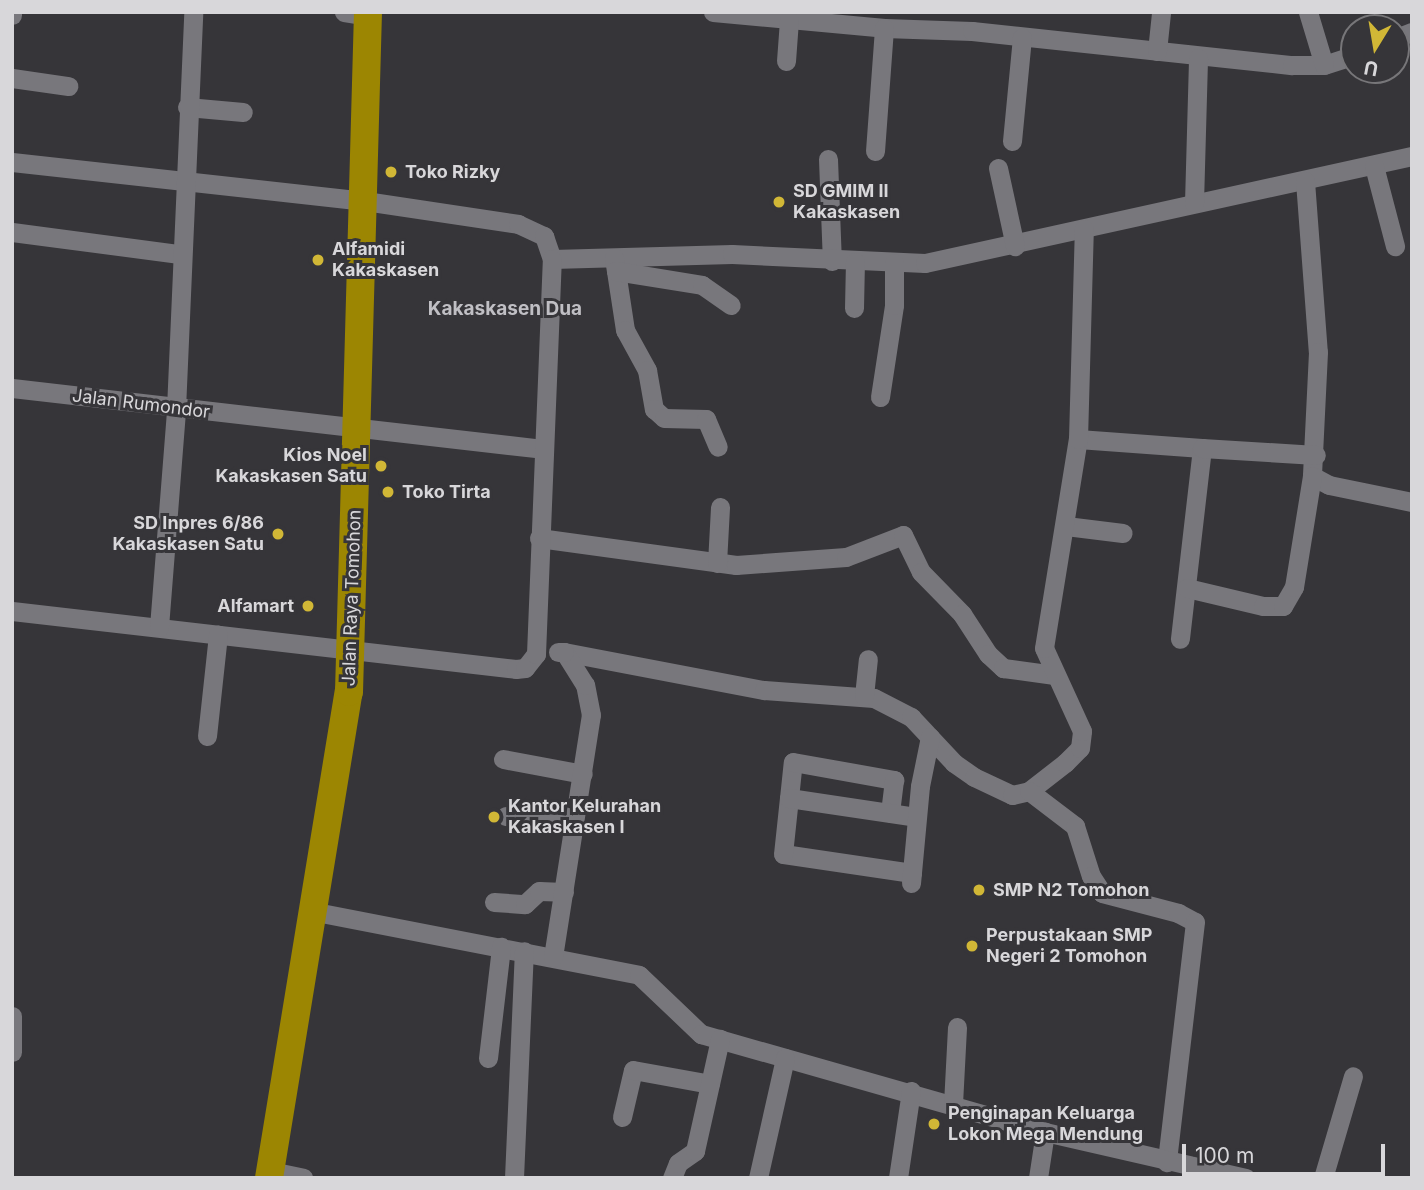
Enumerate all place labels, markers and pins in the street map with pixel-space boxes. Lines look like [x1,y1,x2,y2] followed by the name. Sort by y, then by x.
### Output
[405,161,500,183] place label: Toko Rizky
[383,164,399,180] marker: Toko Rizky
[793,181,900,224] place label: SD GMIM II Kakaskasen
[771,194,787,210] marker: SD GMIM II Kakaskasen
[332,239,439,282] place label: Alfamidi Kakaskasen
[310,252,326,268] marker: Alfamidi Kakaskasen
[215,445,367,488] place label: Kios Noel Kakaskasen Satu
[373,458,389,474] marker: Kios Noel Kakaskasen Satu
[402,481,491,503] place label: Toko Tirta
[380,484,396,500] marker: Toko Tirta
[112,513,264,556] place label: SD Inpres 6/86 Kakaskasen Satu
[270,526,286,542] marker: SD Inpres 6/86 Kakaskasen Satu
[217,595,294,617] place label: Alfamart
[300,598,316,614] marker: Alfamart
[508,796,661,838] place label: Kantor Kelurahan Kakaskasen I
[486,809,502,825] marker: Kantor Kelurahan Kakaskasen I
[993,879,1149,901] place label: SMP N2 Tomohon
[971,882,987,898] marker: SMP N2 Tomohon
[986,925,1152,968] place label: Perpustakaan SMP Negeri 2 Tomohon
[964,938,980,954] marker: Perpustakaan SMP Negeri 2 Tomohon
[948,1103,1143,1146] place label: Penginapan Keluarga Lokon Mega Mendung
[926,1116,942,1132] marker: Penginapan Keluarga Lokon Mega Mendung

